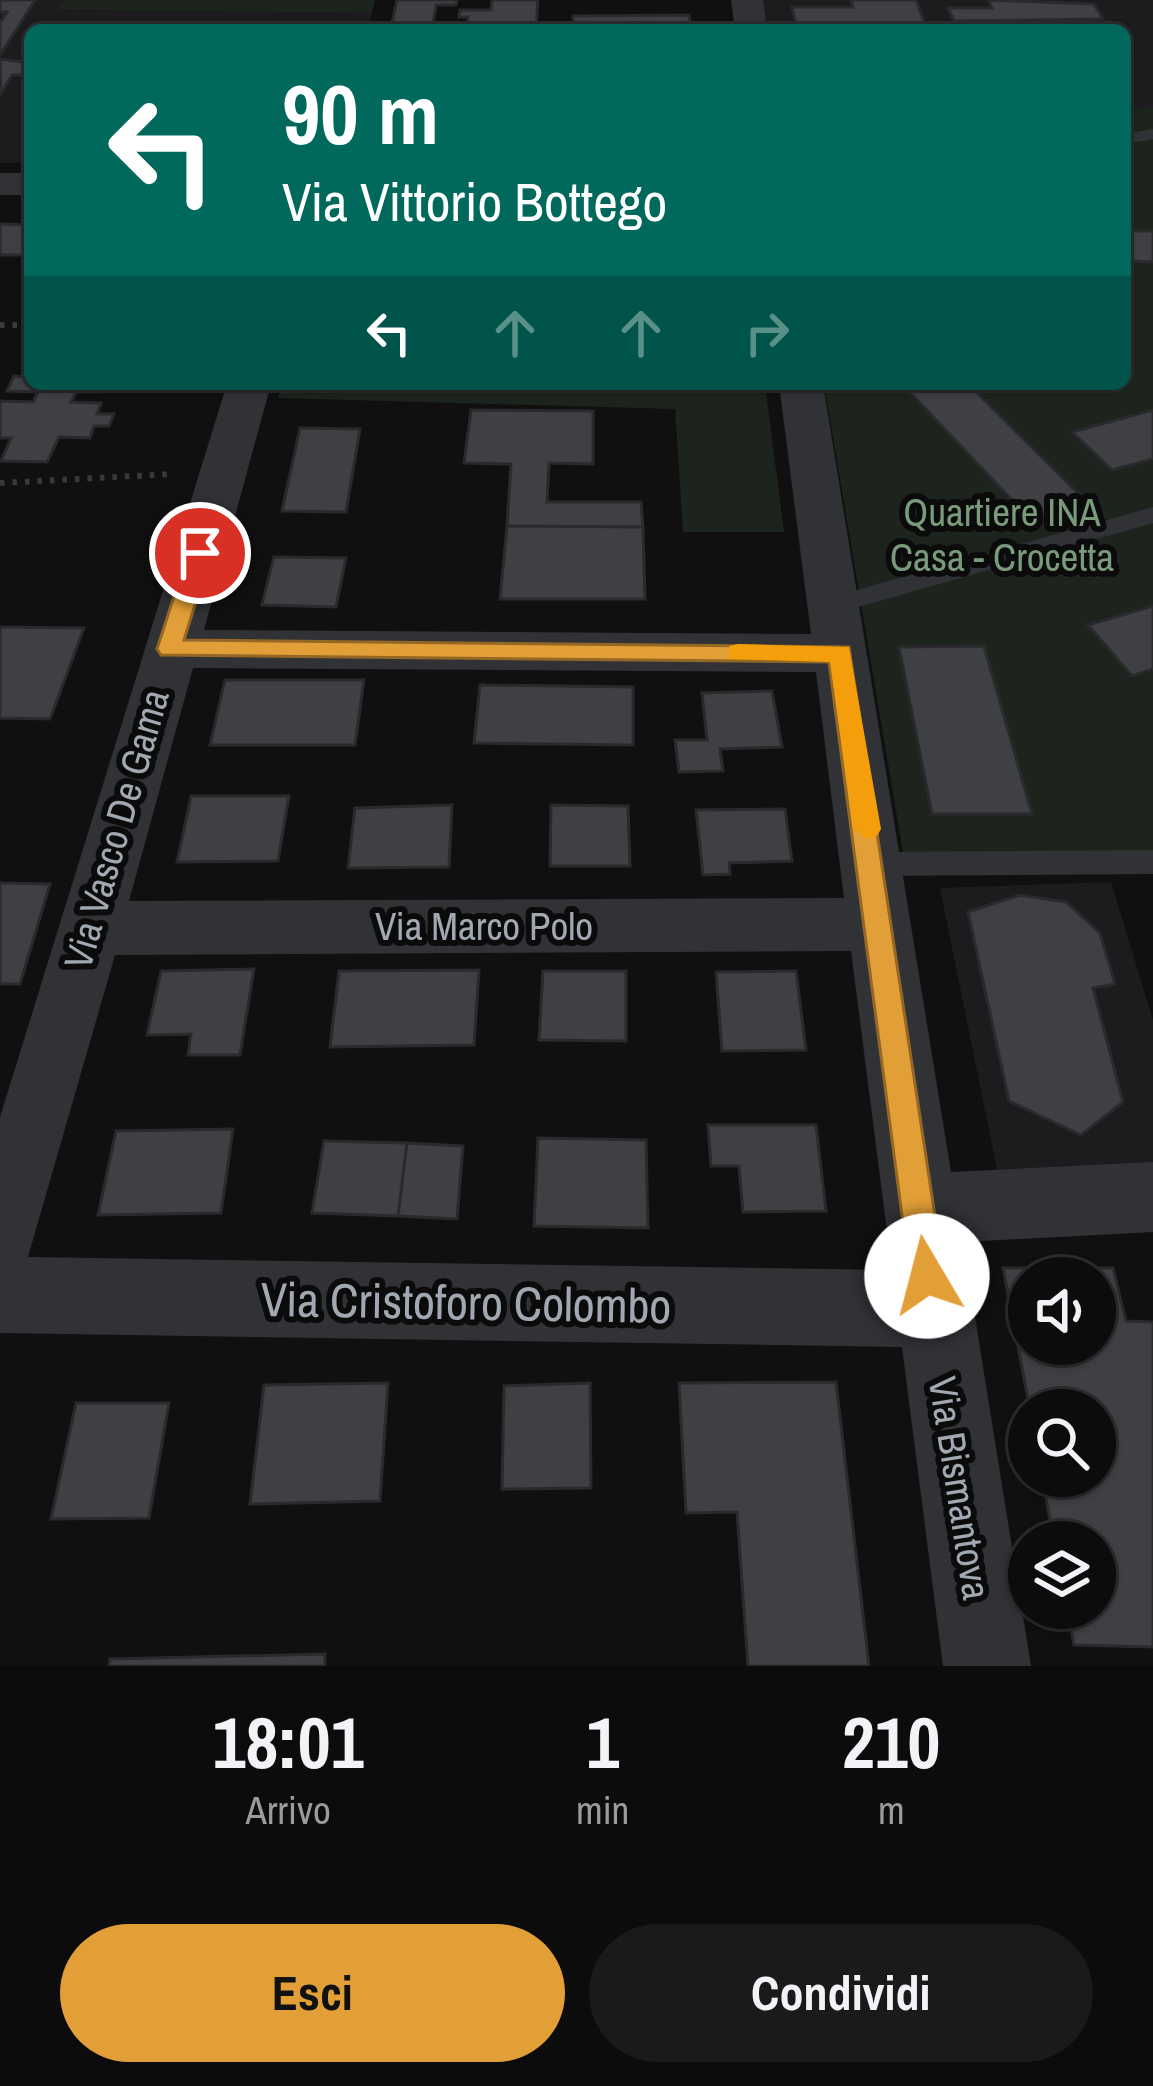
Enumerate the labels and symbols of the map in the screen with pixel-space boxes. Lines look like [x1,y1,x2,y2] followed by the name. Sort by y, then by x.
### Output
[890,486,1114,583] park label: Quartiere INA Casa - Crocetta
[149,502,251,604] pin
[51,683,181,975] street label: Via Vasco De Gama
[375,900,593,952] street label: Via Marco Polo
[864,1213,990,1339] position arrow
[260,1266,672,1338] street label: Via Cristoforo Colombo
[917,1373,1003,1604] street label: Via Bismantova

